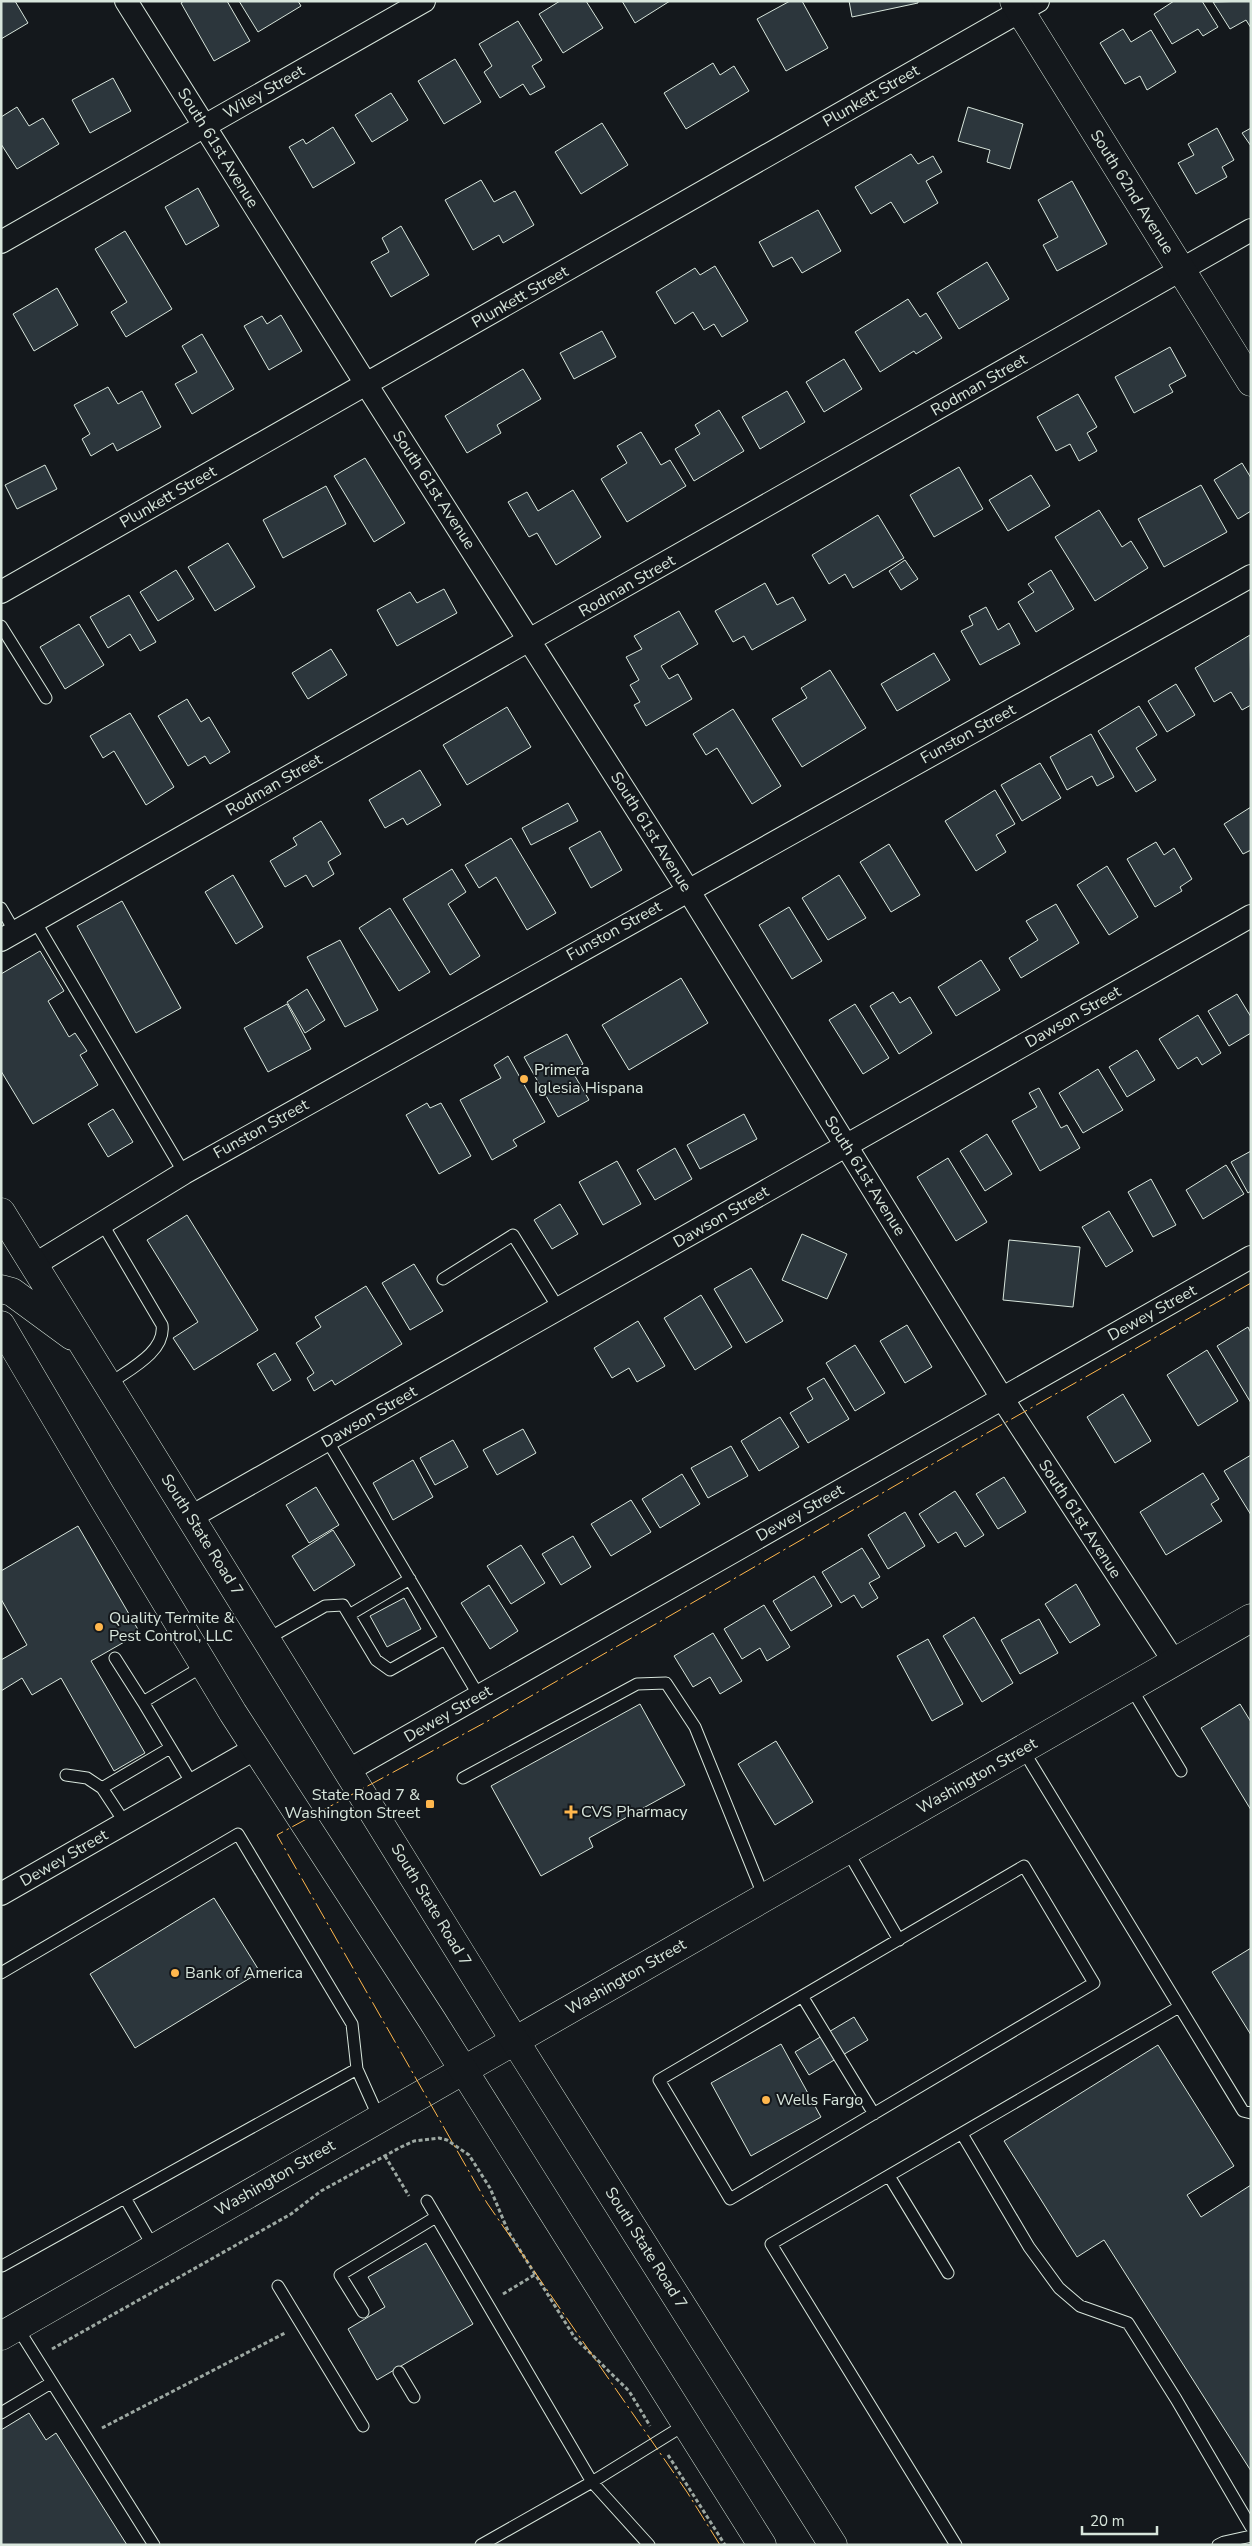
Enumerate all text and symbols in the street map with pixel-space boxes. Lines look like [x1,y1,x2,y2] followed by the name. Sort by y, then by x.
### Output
[819,59,924,133] street label: Plunkett Street
[219,60,309,124] street label: Wiley Street
[172,84,264,212] street label: South 61st Avenue
[1085,126,1179,258] street label: South 62nd Avenue
[468,260,573,334] street label: Plunkett Street
[927,348,1032,421] street label: Rodman Street
[387,426,481,554] street label: South 61st Avenue
[116,460,221,534] street label: Plunkett Street
[575,549,680,622] street label: Rodman Street
[917,699,1020,769] street label: Funston Street
[222,748,327,821] street label: Rodman Street
[605,768,697,896] street label: South 61st Avenue
[563,896,666,966] street label: Funston Street
[1021,981,1125,1053] street label: Dawson Street
[534,1059,644,1099] place label: Primera Iglesia Hispana
[518,1073,530,1085] marker: Primera Iglesia Hispana
[210,1094,313,1164] street label: Funston Street
[819,1112,911,1240] street label: South 61st Avenue
[669,1181,773,1253] street label: Dawson Street
[1104,1279,1201,1346] street label: Dewey Street
[317,1381,421,1453] street label: Dawson Street
[1033,1455,1127,1583] street label: South 61st Avenue
[156,1470,248,1600] street label: South State Road 7
[752,1479,848,1547] street label: Dewey Street
[109,1607,235,1647] place label: Quality Termite & Pest Control, LLC
[93,1621,105,1633] marker: Quality Termite & Pest Control, LLC
[400,1680,496,1748] street label: Dewey Street
[913,1732,1041,1819] street label: Washington Street
[285,1784,420,1824] place label: State Road 7 & Washington Street
[424,1798,436,1810] marker: State Road 7 & Washington Street
[581,1801,688,1823] place label: CVS Pharmacy
[565,1806,577,1818] marker: CVS Pharmacy
[16,1824,112,1892] street label: Dewey Street
[386,1840,476,1970] street label: South State Road 7
[562,1933,690,2020] street label: Washington Street
[185,1962,303,1984] place label: Bank of America
[169,1967,181,1979] marker: Bank of America
[776,2089,863,2111] place label: Wells Fargo
[760,2094,772,2106] marker: Wells Fargo
[211,2134,339,2221] street label: Washington Street
[600,2183,692,2313] street label: South State Road 7
[1082,2504,1157,2536] scale bar
[1090,2511,1125,2531] text: 20 m

